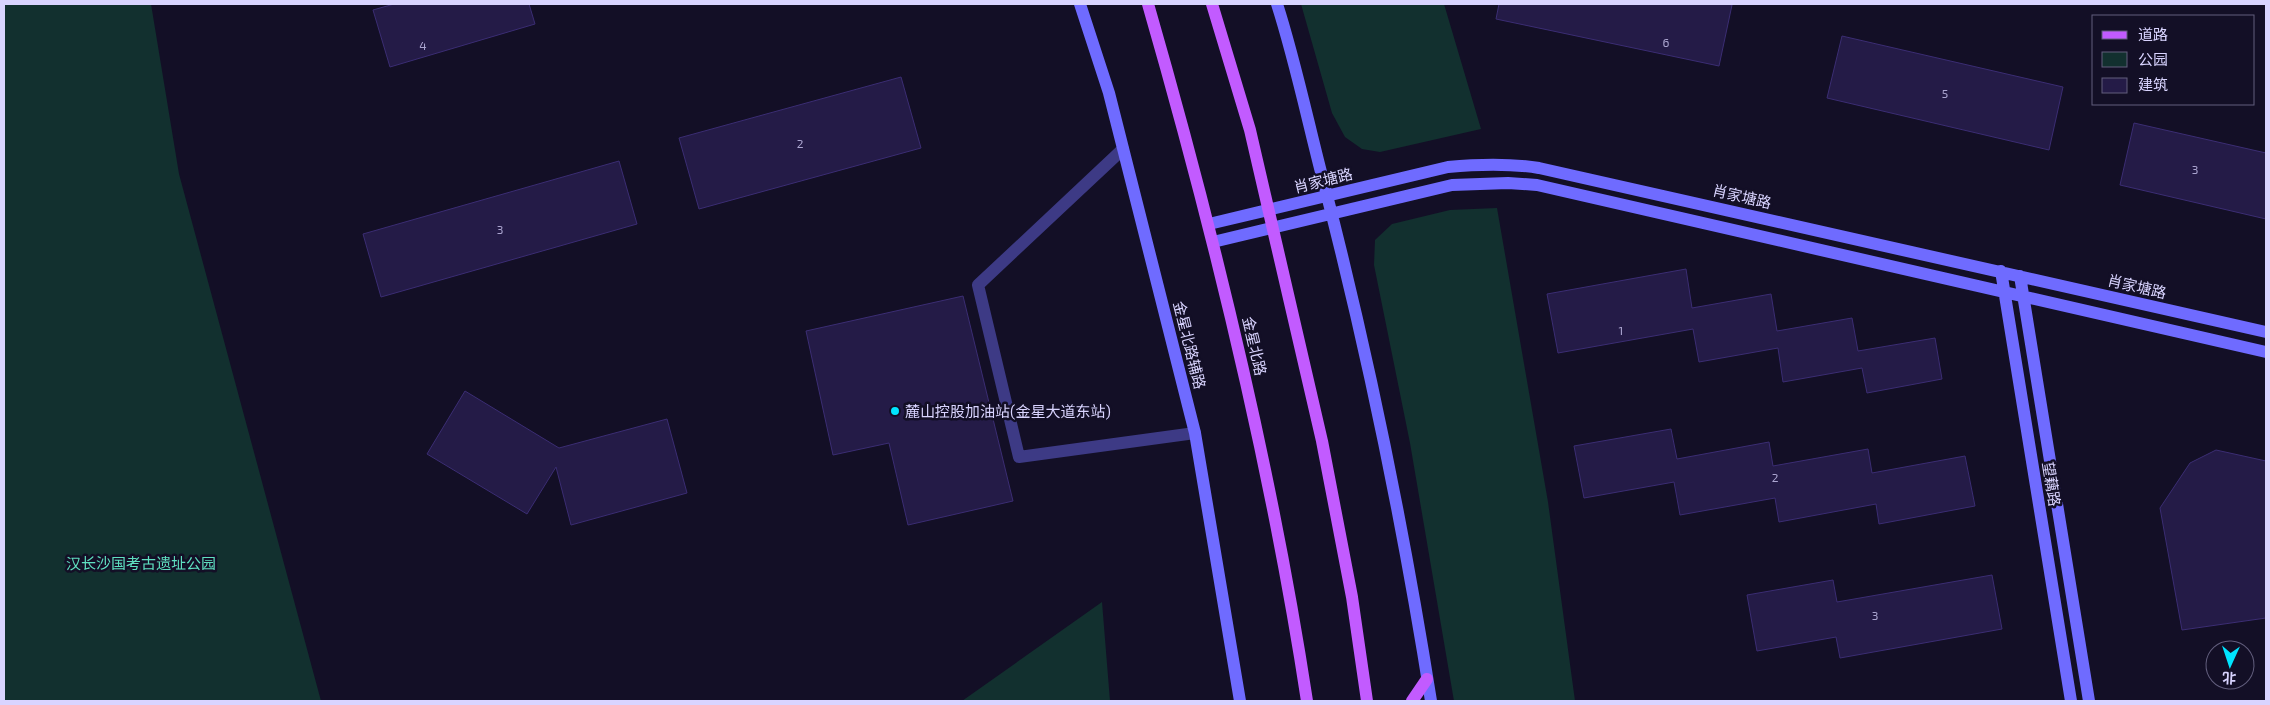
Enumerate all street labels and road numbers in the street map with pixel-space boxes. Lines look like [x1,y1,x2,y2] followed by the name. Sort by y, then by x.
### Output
[1292,164,1354,196] street label: 肖家塘路
[1711,180,1773,212] street label: 肖家塘路
[2106,270,2168,302] street label: 肖家塘路
[1170,299,1210,391] street label: 金星北路辅路
[1239,315,1271,377] street label: 金星北路
[2040,460,2064,508] street label: 望藕路

